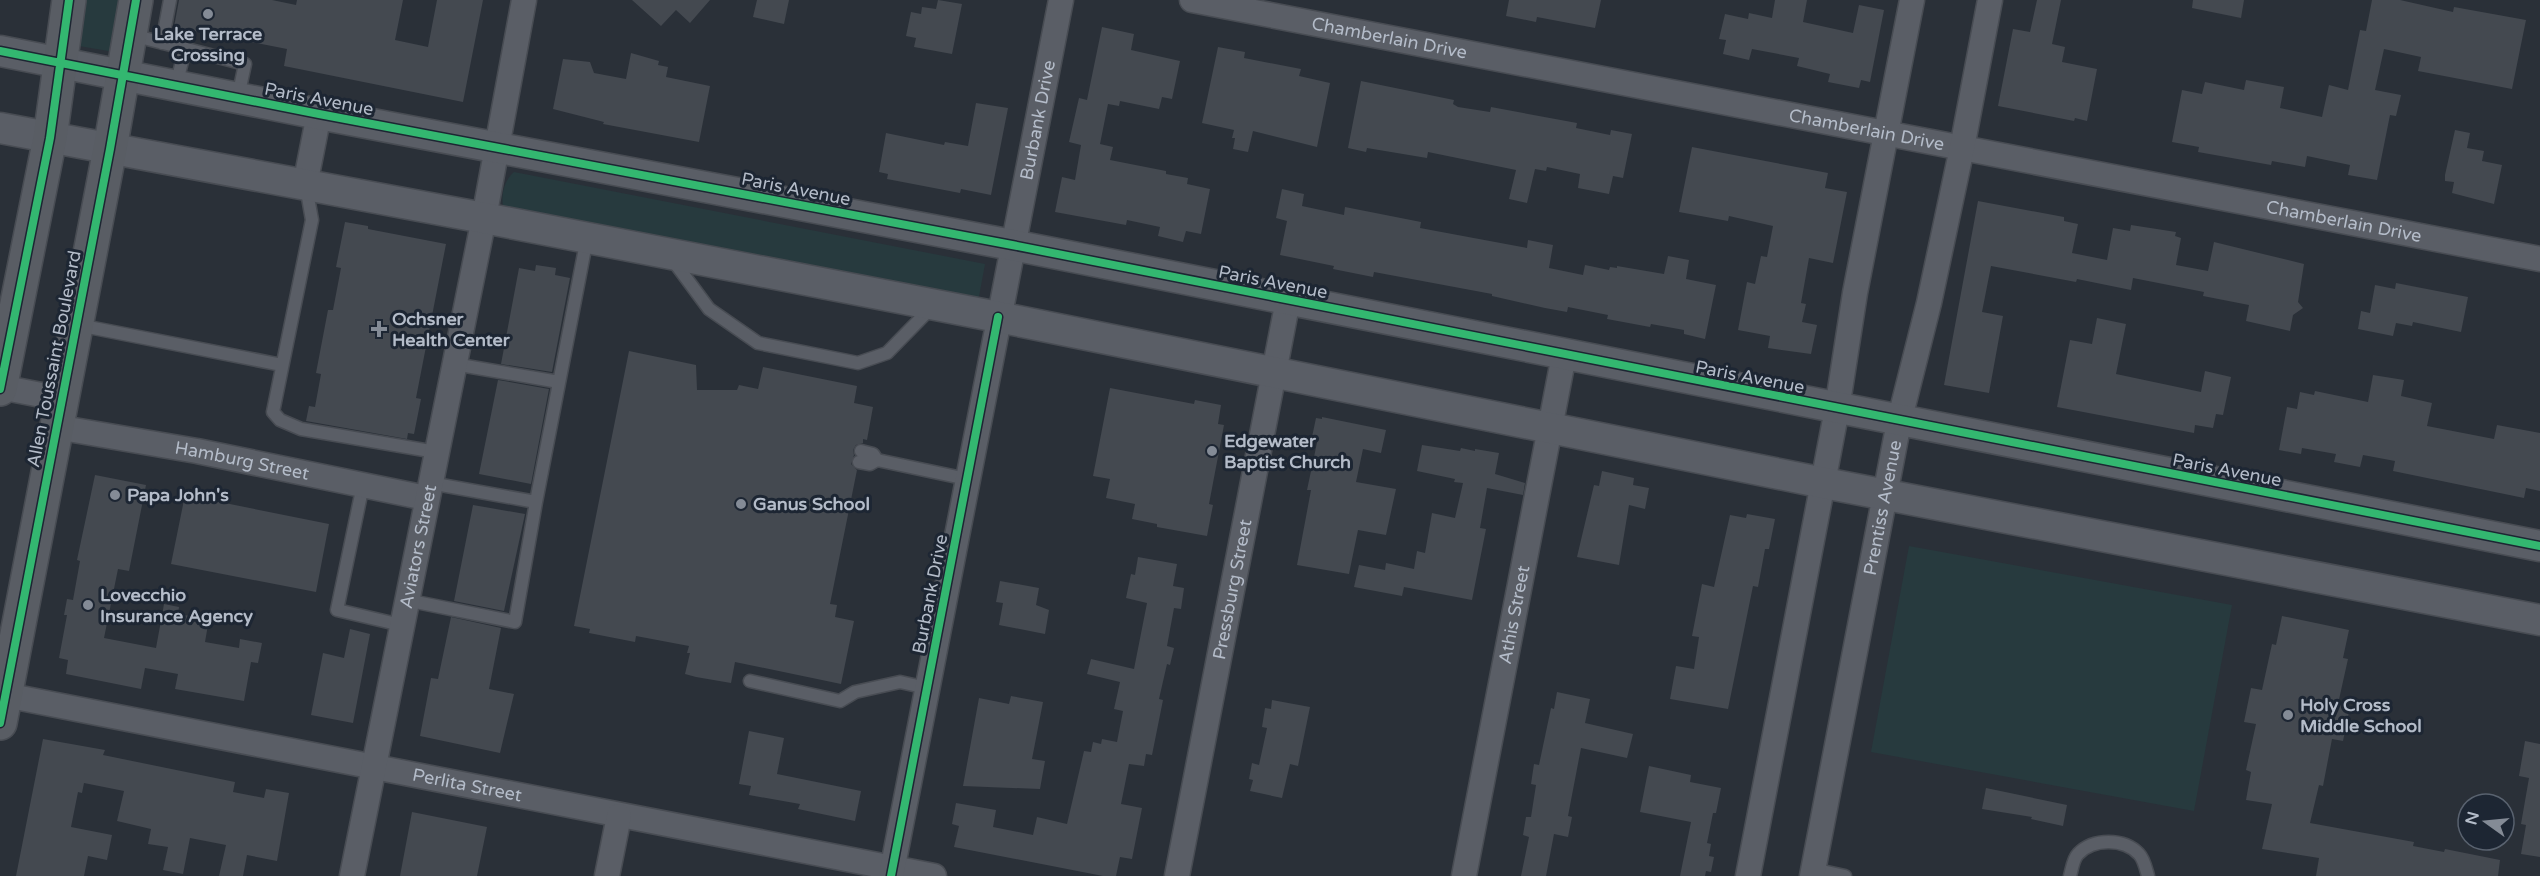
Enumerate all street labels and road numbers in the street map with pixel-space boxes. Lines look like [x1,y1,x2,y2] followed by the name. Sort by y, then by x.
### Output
[1310,12,1469,64] street label: Chamberlain Drive
[1015,58,1060,182] street label: Burbank Drive
[262,78,376,120] street label: Paris Avenue
[1787,104,1946,155] street label: Chamberlain Drive
[739,168,853,210] street label: Paris Avenue
[2264,196,2423,247] street label: Chamberlain Drive
[22,249,86,469] street label: Allen Toussaint Boulevard
[1216,261,1330,303] street label: Paris Avenue
[1693,356,1807,398] street label: Paris Avenue
[173,436,311,485] street label: Hamburg Street
[1859,438,1906,577] street label: Prentiss Avenue
[2170,449,2284,491] street label: Paris Avenue
[395,482,441,611] street label: Aviators Street
[1208,517,1257,661] street label: Pressburg Street
[908,532,952,656] street label: Burbank Drive
[1494,563,1534,666] street label: Athis Street
[411,764,524,806] street label: Perlita Street

